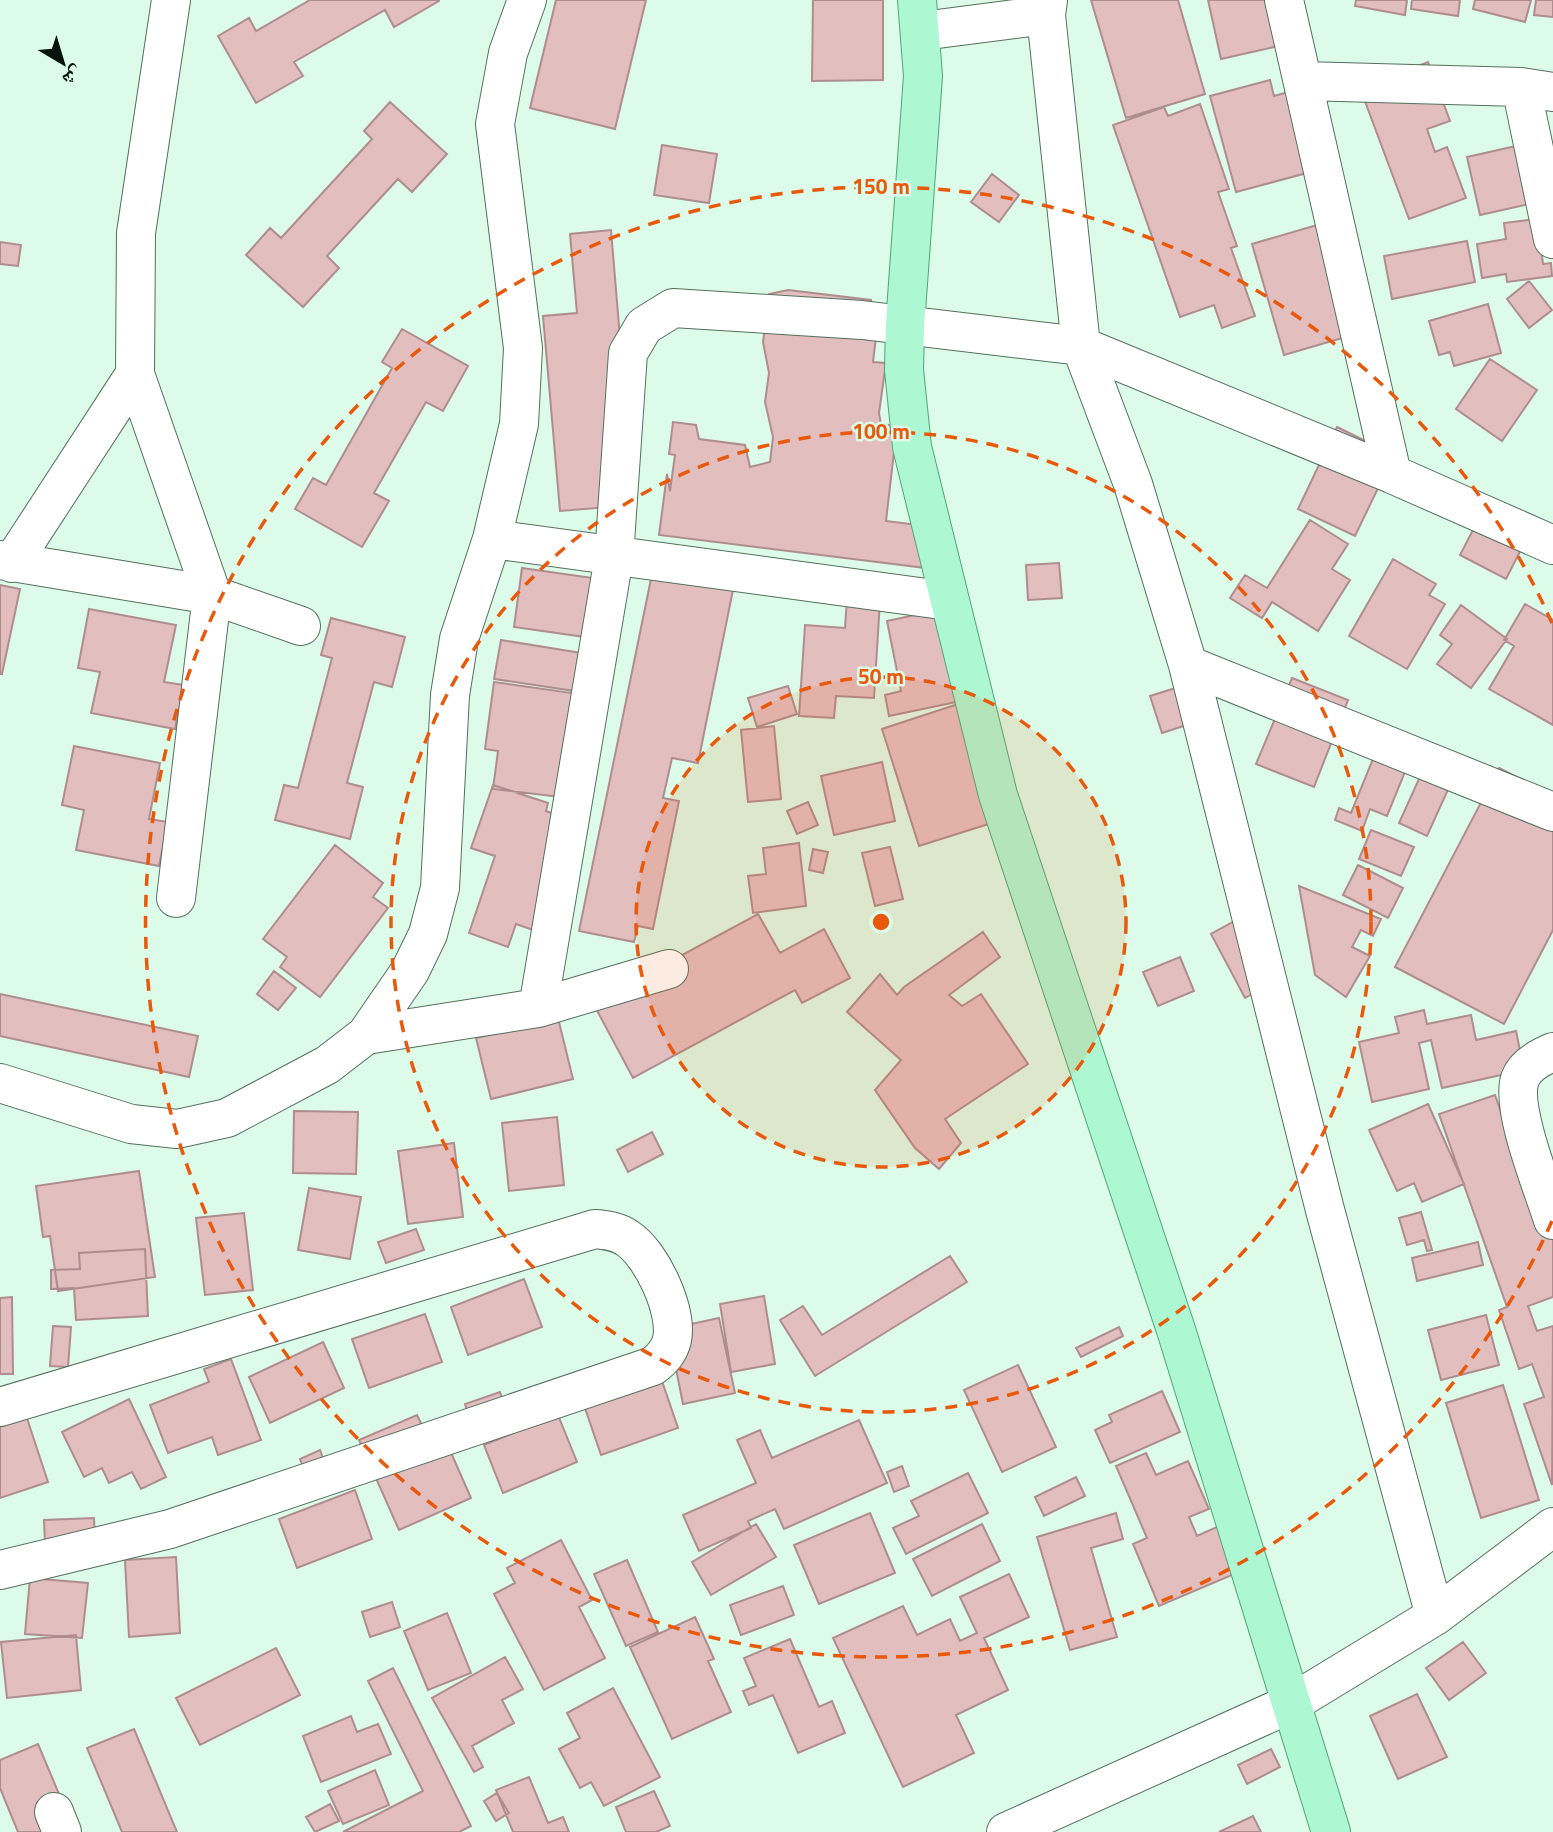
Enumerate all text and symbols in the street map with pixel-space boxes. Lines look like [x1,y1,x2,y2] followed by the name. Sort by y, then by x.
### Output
[28,28,98,98] north arrow
[57,59,91,94] text: ش
[852,170,910,202] text: 150 m
[852,415,910,447] text: 100 m
[858,660,904,692] text: 50 m
[869,910,893,934] centre of rings

